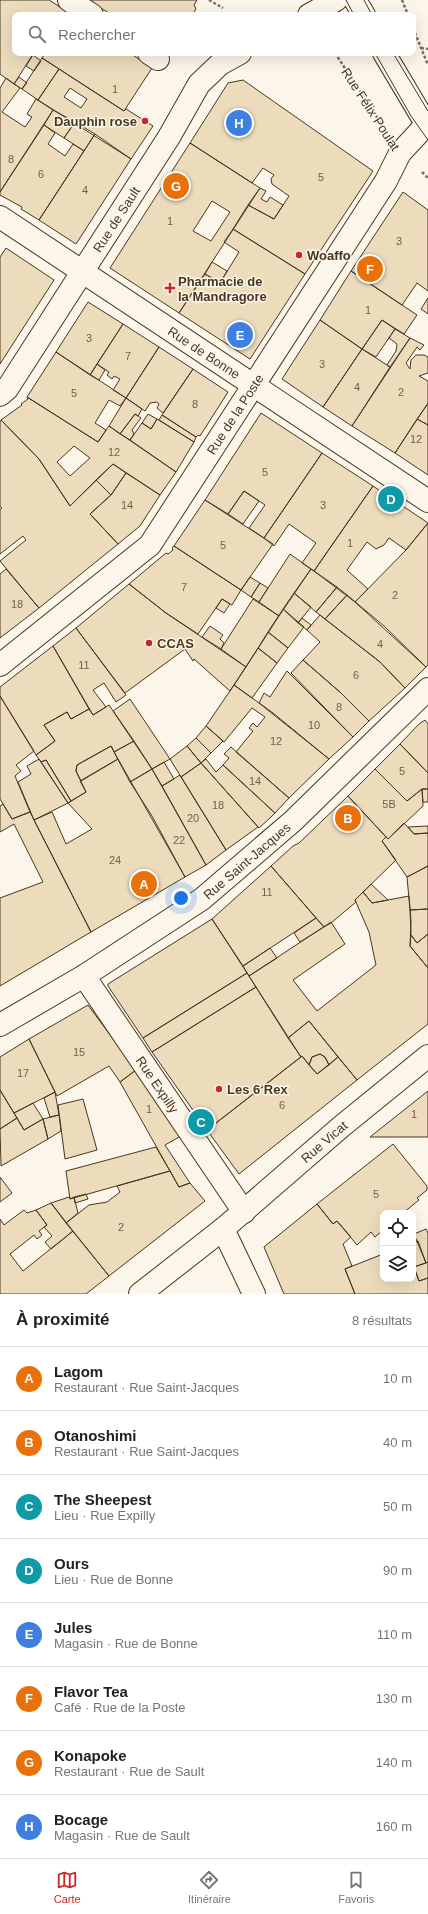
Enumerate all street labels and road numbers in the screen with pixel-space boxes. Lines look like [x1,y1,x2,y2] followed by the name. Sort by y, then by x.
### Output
[338,65,403,154] street label: Rue Félix Poulat
[90,184,143,255] street label: Rue de Sault
[165,324,243,382] street label: Rue de Bonne
[204,372,267,457] street label: Rue de la Poste
[200,819,294,903] street label: Rue Saint-Jacques
[133,1054,182,1116] street label: Rue Expilly
[298,1118,351,1166] street label: Rue Vicat

